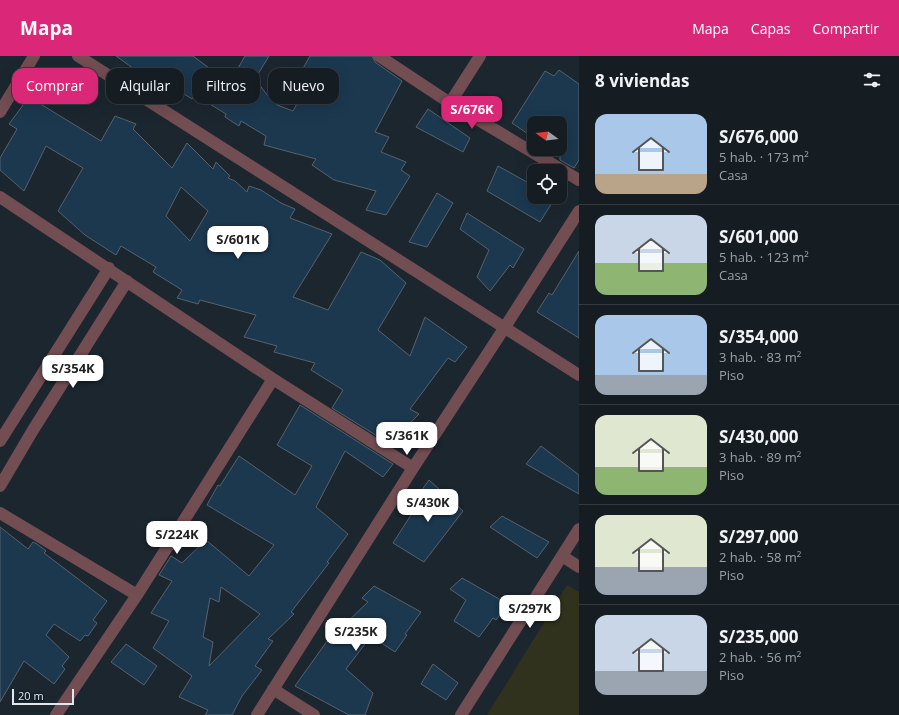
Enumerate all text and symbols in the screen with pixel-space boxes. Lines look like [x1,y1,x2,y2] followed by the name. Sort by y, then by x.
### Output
[20,15,73,41] text: Mapa
[692,19,729,38] text: Mapa
[751,19,790,38] text: Capas
[812,19,879,38] text: Compartir
[12,68,98,104] chip: Comprar
[106,68,184,104] chip: Alquilar
[192,68,260,104] chip: Filtros
[268,68,339,104] chip: Nuevo
[595,69,690,92] text: 8 viviendas
[861,69,883,91] icon: filters
[439,96,505,130] pin: S/676K
[450,100,494,118] text: S/676K
[527,116,567,156] north arrow
[527,116,567,204] map controls
[719,125,799,148] text: S/676,000
[627,130,675,178] icon: home
[719,148,809,166] text: 5 hab. · 173 m²
[527,164,567,204] button: locate
[719,166,748,184] text: Casa
[719,225,799,248] text: S/601,000
[205,226,271,260] pin: S/601K
[216,230,260,248] text: S/601K
[627,231,675,279] icon: home
[719,248,809,266] text: 5 hab. · 123 m²
[719,266,748,284] text: Casa
[719,325,799,348] text: S/354,000
[627,331,675,379] icon: home
[719,348,801,366] text: 3 hab. · 83 m²
[40,355,106,389] pin: S/354K
[51,359,95,377] text: S/354K
[719,366,744,384] text: Piso
[374,422,440,456] pin: S/361K
[719,425,799,448] text: S/430,000
[385,426,429,444] text: S/361K
[627,431,675,479] icon: home
[719,448,801,466] text: 3 hab. · 89 m²
[719,466,744,484] text: Piso
[395,489,461,523] pin: S/430K
[406,493,450,511] text: S/430K
[144,521,210,555] pin: S/224K
[155,525,199,543] text: S/224K
[719,525,799,548] text: S/297,000
[627,531,675,579] icon: home
[719,548,801,566] text: 2 hab. · 58 m²
[719,566,744,584] text: Piso
[497,595,563,629] pin: S/297K
[508,599,552,617] text: S/297K
[323,618,389,652] pin: S/235K
[334,622,378,640] text: S/235K
[719,625,799,648] text: S/235,000
[627,631,675,679] icon: home
[719,648,801,666] text: 2 hab. · 56 m²
[719,666,744,684] text: Piso
[12,687,74,706] scale bar
[18,688,44,703] text: 20 m

